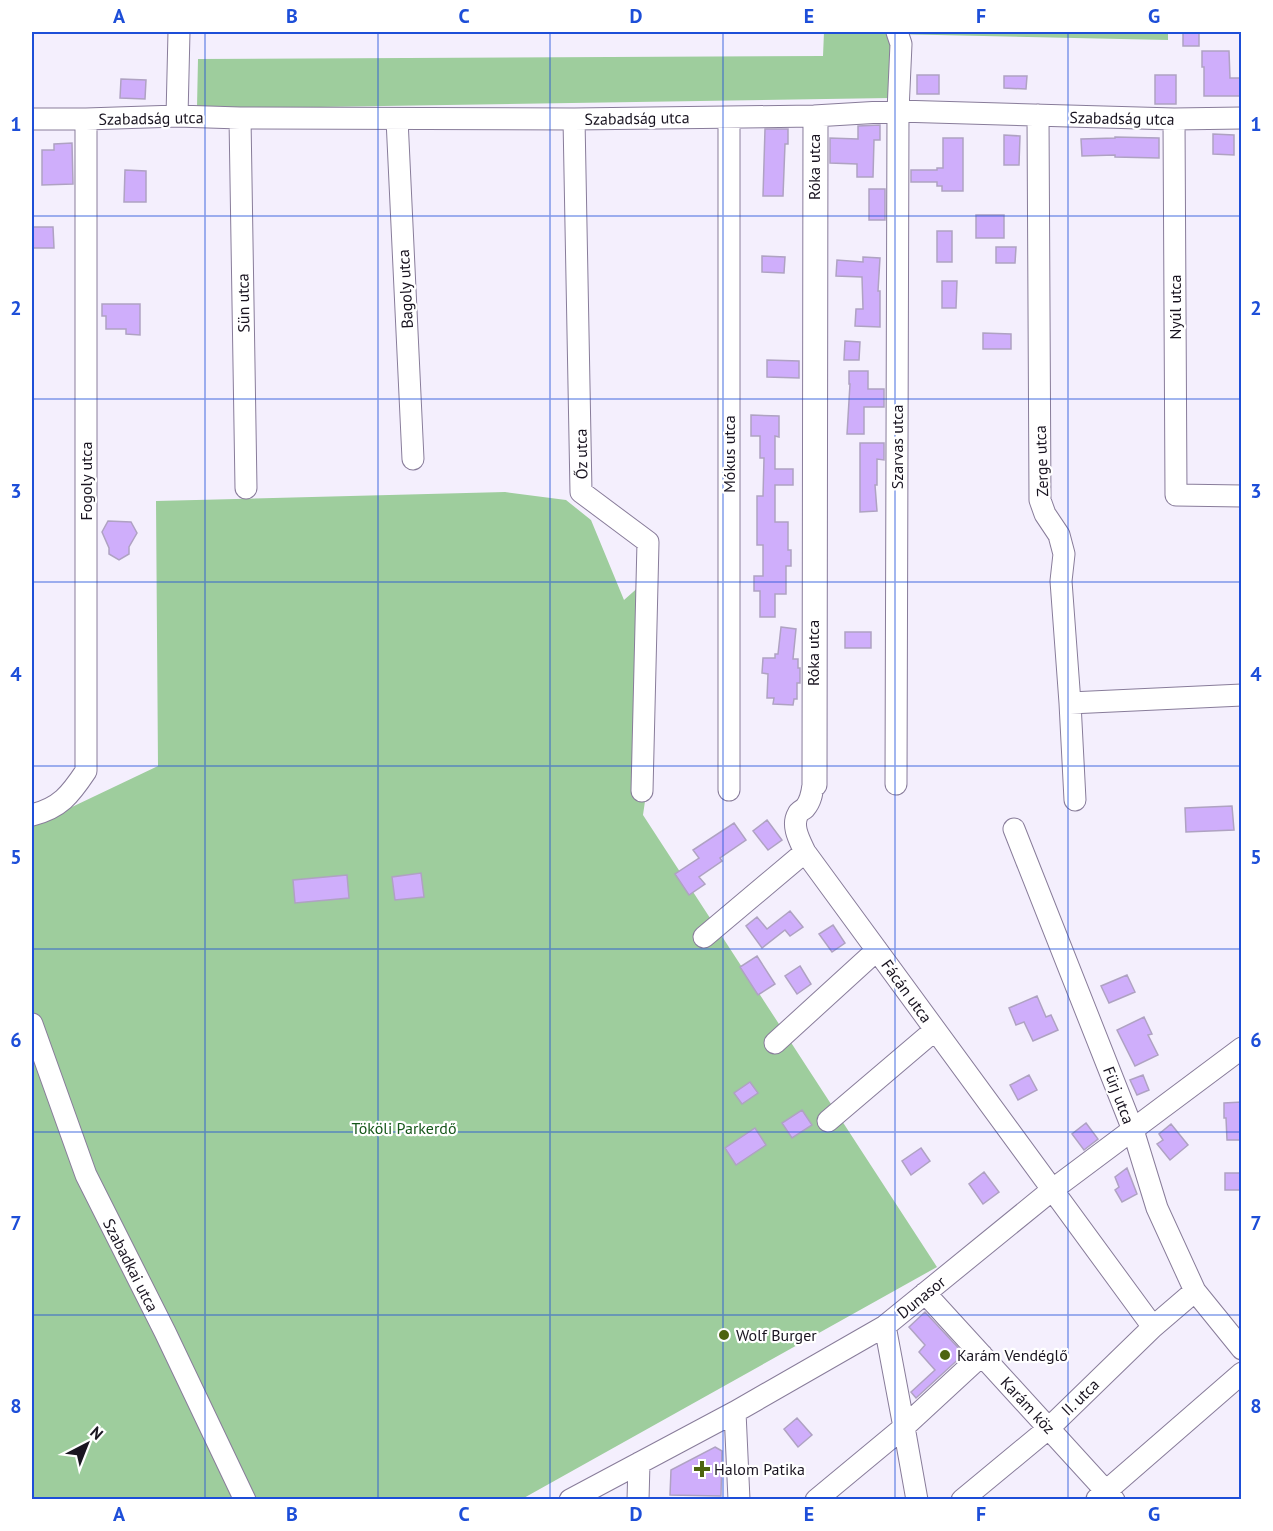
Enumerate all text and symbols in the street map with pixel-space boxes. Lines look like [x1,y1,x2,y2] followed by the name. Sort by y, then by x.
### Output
[113,3,126,29] text: A
[286,3,298,29] text: B
[458,3,470,29] text: C
[630,3,643,29] text: D
[804,3,814,29] text: E
[976,3,986,29] text: F
[1148,3,1160,29] text: G
[98,107,204,129] street label: Szabadság utca
[584,107,690,129] street label: Szabadság utca
[1069,107,1175,129] street label: Szabadság utca
[10,111,22,137] text: 1
[1250,111,1262,137] text: 1
[804,134,824,200] street label: Róka utca
[393,249,417,329] street label: Bagoly utca
[232,273,254,333] street label: Sün utca
[1165,275,1185,339] street label: Nyúl utca
[10,295,22,321] text: 2
[1250,295,1262,321] text: 2
[887,405,907,489] street label: Szarvas utca
[719,415,739,493] street label: Mókus utca
[1030,425,1052,497] street label: Zerge utca
[571,429,591,479] street label: Őz utca
[76,442,96,520] street label: Fogoly utca
[10,478,22,504] text: 3
[1250,478,1262,504] text: 3
[803,620,823,686] street label: Róka utca
[10,661,22,687] text: 4
[1250,661,1262,687] text: 4
[10,844,22,870] text: 5
[1250,844,1262,870] text: 5
[877,955,937,1027] street label: Fácán utca
[10,1027,22,1053] text: 6
[1250,1027,1262,1053] text: 6
[1099,1063,1139,1127] street label: Fürj utca
[351,1118,457,1138] park label: Tököli Parkerdő
[10,1210,22,1236] text: 7
[1250,1210,1262,1236] text: 7
[99,1215,163,1315] street label: Szabadkai utca
[893,1271,950,1323] street label: Dunasor
[736,1325,817,1345] place label: Wolf Burger
[717,1328,731,1342] marker: Wolf Burger
[957,1345,1068,1365] place label: Karám Vendéglő
[938,1348,952,1362] marker: Karám Vendéglő
[997,1372,1059,1438] street label: Karám köz
[1057,1374,1103,1420] street label: II. utca
[10,1393,22,1419] text: 8
[1250,1393,1262,1419] text: 8
[57,1414,117,1474] north arrow
[86,1422,108,1444] text: N
[714,1459,805,1479] place label: Halom Patika
[695,1462,709,1476] marker: Halom Patika
[113,1501,126,1527] text: A
[286,1501,298,1527] text: B
[458,1501,470,1527] text: C
[630,1501,643,1527] text: D
[804,1501,814,1527] text: E
[976,1501,986,1527] text: F
[1148,1501,1160,1527] text: G

